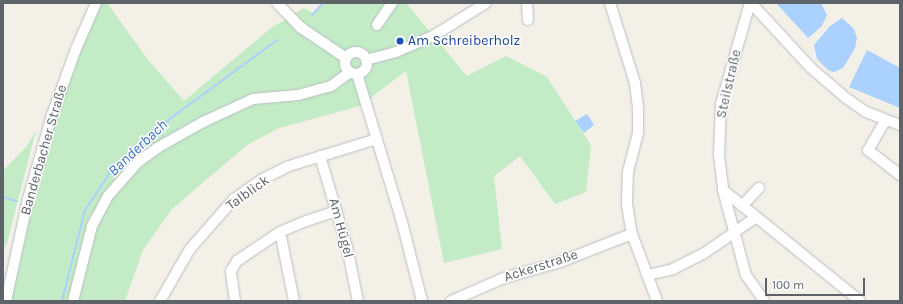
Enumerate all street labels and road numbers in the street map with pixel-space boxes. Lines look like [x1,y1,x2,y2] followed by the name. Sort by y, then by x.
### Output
[713,48,745,120] street label: Steilstraße
[17,83,71,217] street label: Banderbacher Straße
[223,172,273,214] street label: Talblick
[325,196,357,260] street label: Am Hügel
[502,246,580,286] street label: Ackerstraße

